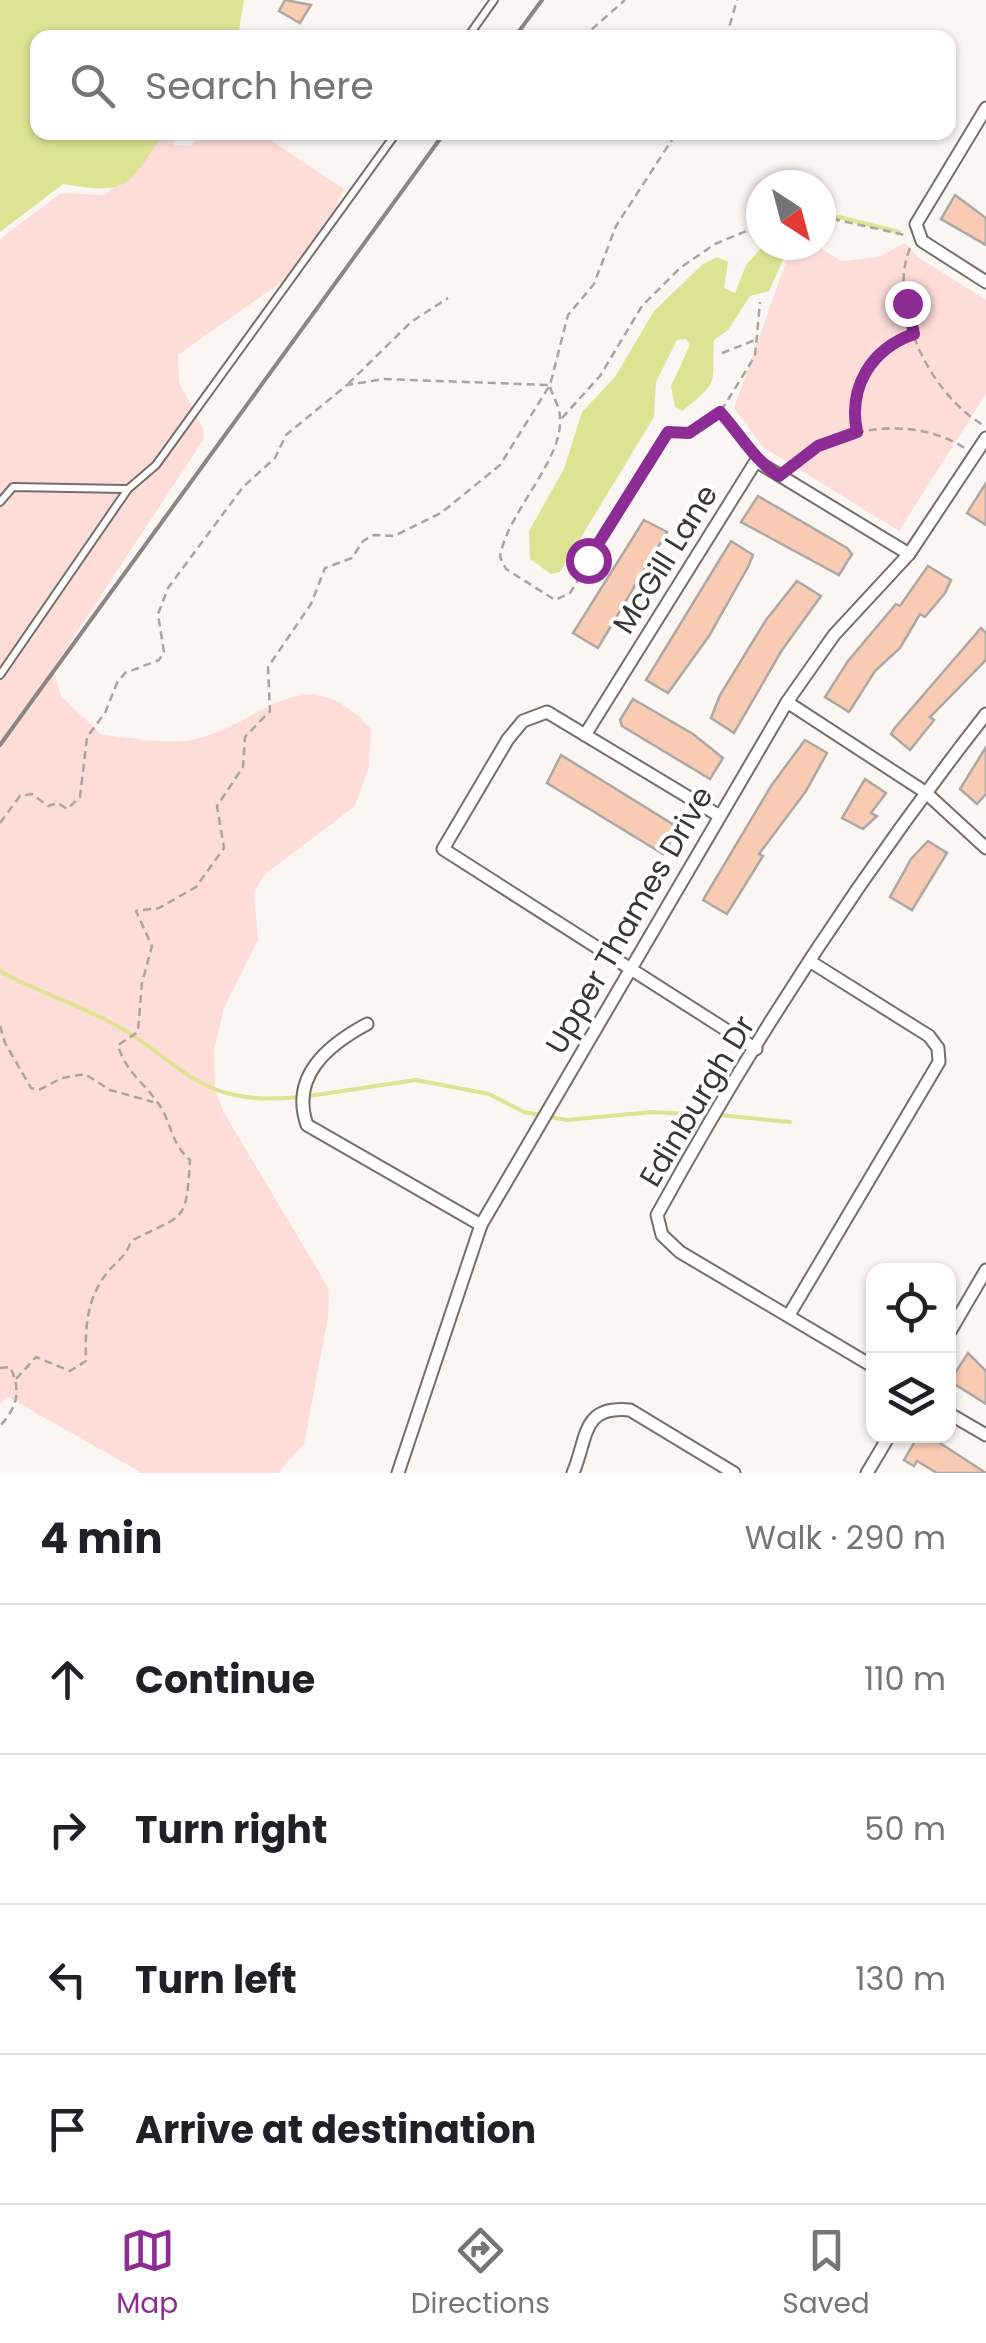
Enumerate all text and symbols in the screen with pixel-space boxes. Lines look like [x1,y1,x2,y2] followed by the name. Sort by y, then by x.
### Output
[30,30,956,140] search box
[65,58,120,113] icon: search
[145,59,374,112] text: Search here
[746,170,836,260] north arrow
[885,281,931,327] route end
[602,476,728,642] street label: McGill Lane
[566,538,612,584] route start
[535,778,723,1062] street label: Upper Thames Drive
[629,1007,765,1195] street label: Edinburgh Dr
[866,1263,956,1443] map controls
[866,1263,956,1353] button: locate
[866,1353,956,1443] button: layers
[40,1509,163,1568] text: 4 min
[745,1515,946,1560] text: Walk · 290 m
[40,1652,95,1707] icon: ahead
[135,1653,315,1706] text: Continue
[864,1656,946,1701] text: 110 m
[40,1802,95,1857] icon: right
[135,1803,327,1856] text: Turn right
[864,1806,946,1851] text: 50 m
[40,1952,95,2007] icon: left
[135,1953,297,2006] text: Turn left
[855,1956,946,2001] text: 130 m
[40,2102,95,2157] icon: arrive
[135,2103,536,2156] text: Arrive at destination
[116,2223,178,2325] tab: Map
[411,2223,550,2325] tab: Directions
[782,2223,870,2325] tab: Saved

